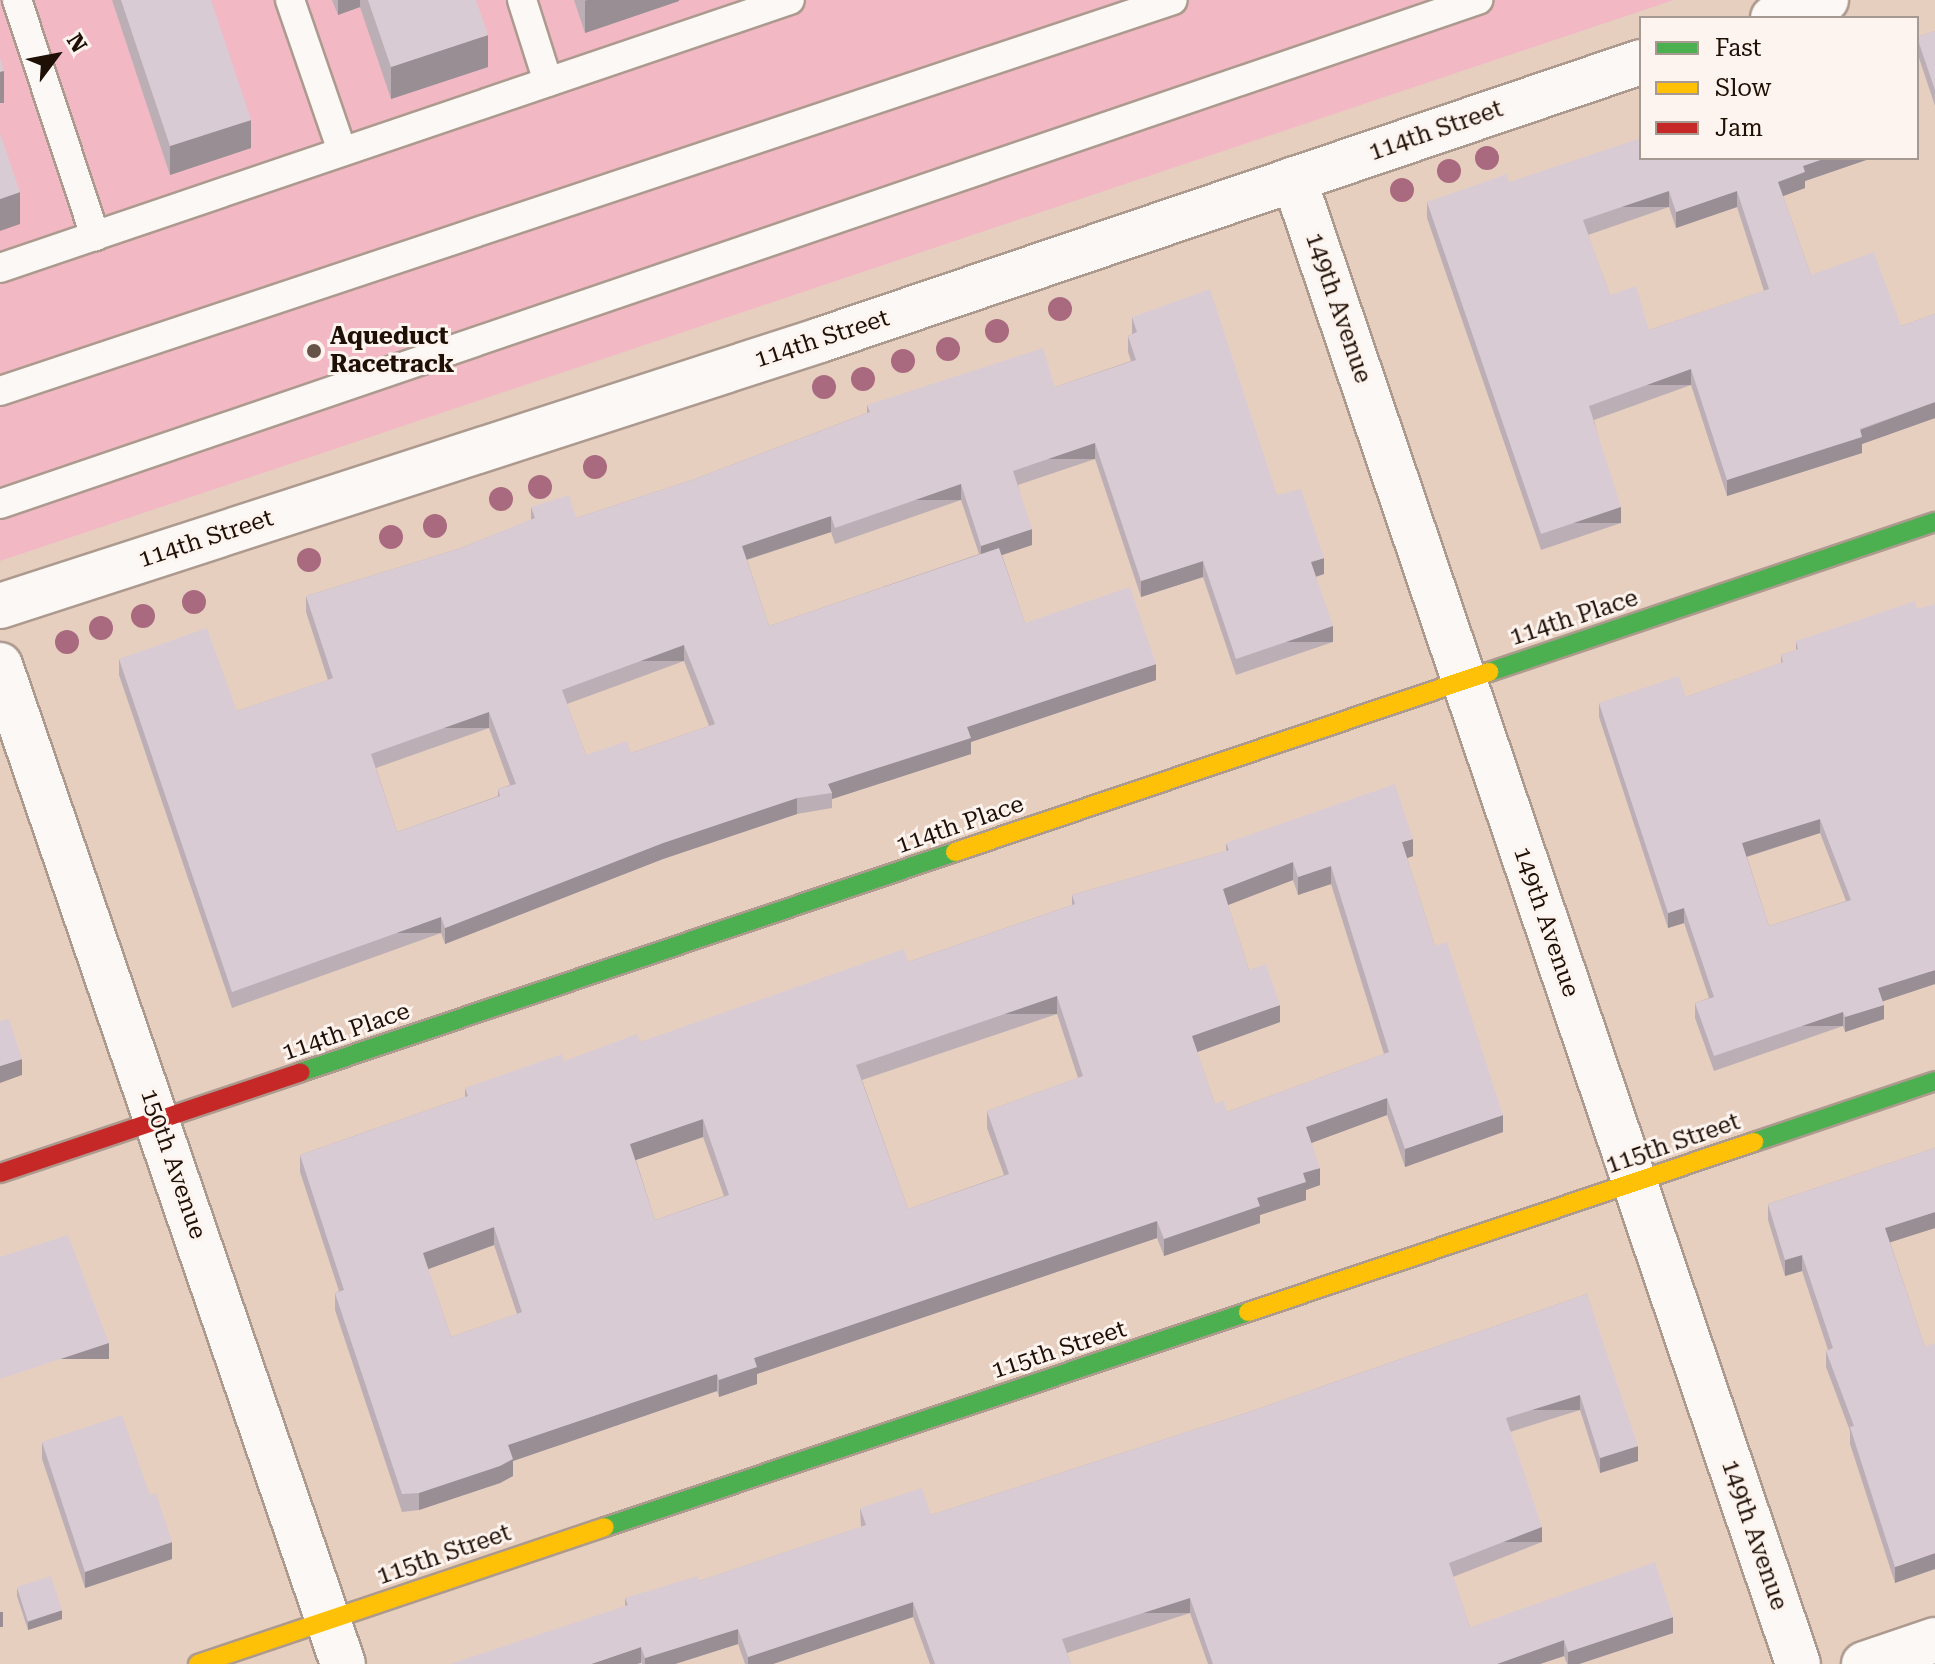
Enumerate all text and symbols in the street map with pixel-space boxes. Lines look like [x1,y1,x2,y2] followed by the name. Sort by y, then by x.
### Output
[16,16,96,96] north arrow
[1639,16,1919,160] legend
[62,29,92,57] text: N
[1715,34,1762,62] text: Fast
[1715,74,1771,102] text: Slow
[1365,95,1507,167] street label: 114th Street
[1715,114,1763,142] text: Jam
[1299,229,1377,387] street label: 149th Avenue
[751,304,893,374] street label: 114th Street
[330,323,454,379] place label: Aqueduct Racetrack
[305,342,323,360] marker: Aqueduct Racetrack
[135,504,277,574] street label: 114th Street
[1506,584,1642,652] street label: 114th Place
[892,790,1028,860] street label: 114th Place
[1507,843,1585,1001] street label: 149th Avenue
[278,997,414,1067] street label: 114th Place
[134,1085,212,1243] street label: 150th Avenue
[1602,1108,1744,1180] street label: 115th Street
[988,1315,1130,1385] street label: 115th Street
[1715,1456,1793,1614] street label: 149th Avenue
[373,1519,515,1591] street label: 115th Street

